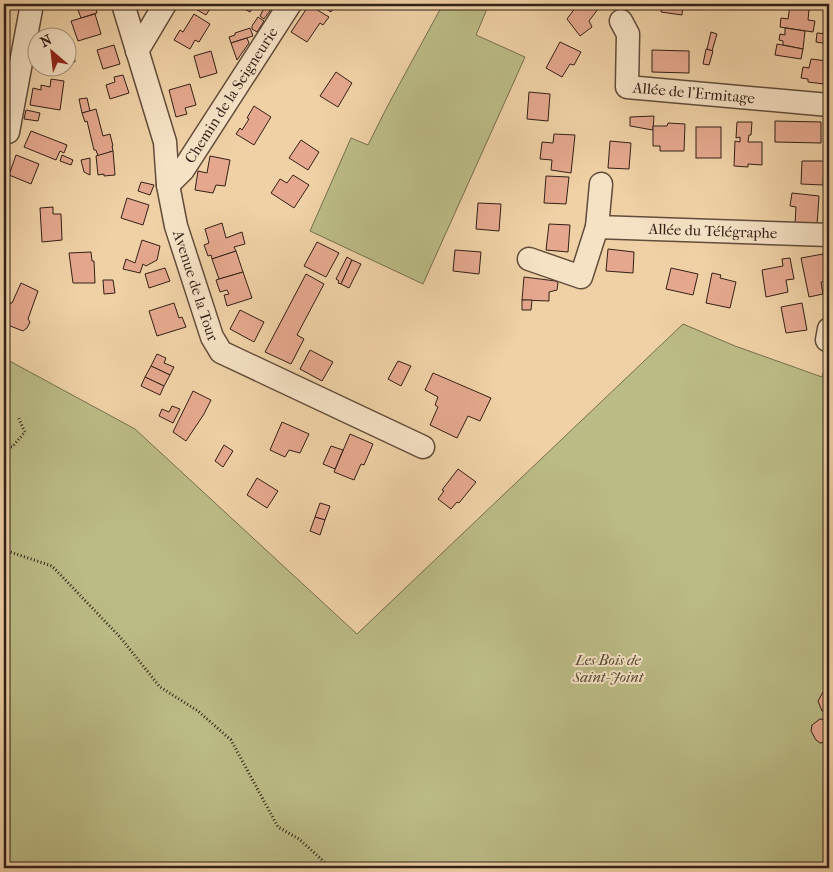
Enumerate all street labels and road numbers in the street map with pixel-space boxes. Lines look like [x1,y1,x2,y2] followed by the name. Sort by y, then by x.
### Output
[181,24,282,167] street label: Chemin de la Seigneurie
[631,78,756,107] street label: Allée de l'Ermitage
[647,220,778,242] street label: Allée du Télégraphe
[169,227,222,346] street label: Avenue de la Tour

